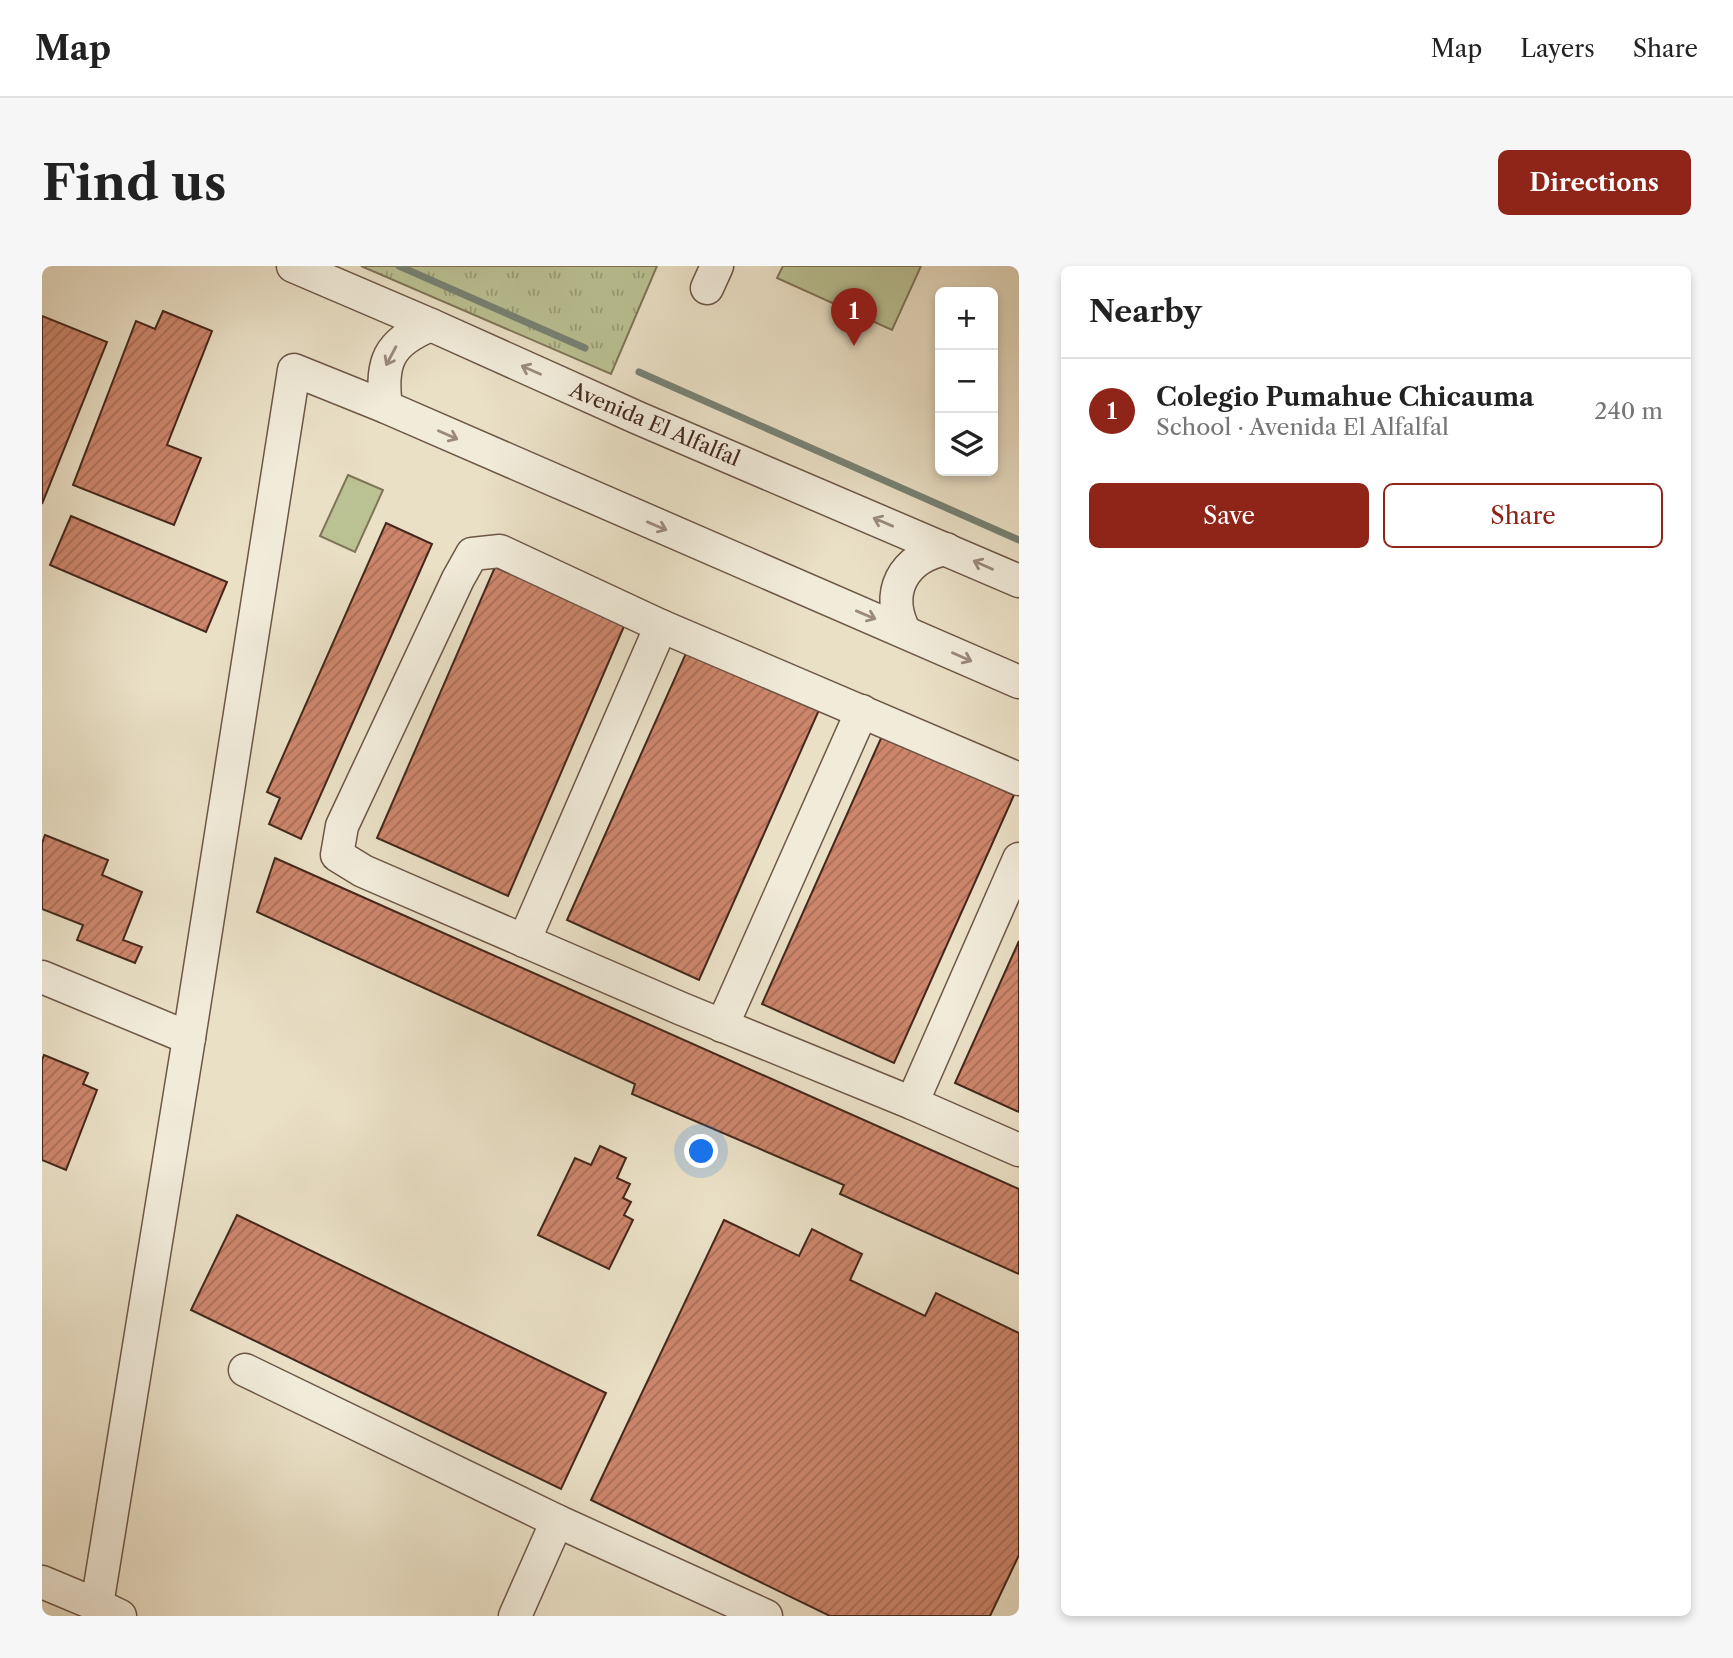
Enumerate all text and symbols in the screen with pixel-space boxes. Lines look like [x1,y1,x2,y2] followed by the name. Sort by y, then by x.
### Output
[35,28,111,69] text: Map
[1431,34,1482,63] text: Map
[1520,34,1595,63] text: Layers
[1633,34,1698,63] text: Share
[1498,150,1691,215] button: Directions
[42,152,226,213] text: Find us
[935,287,998,476] map controls
[935,287,998,350] button: +
[831,288,877,346] pin: 1
[1089,293,1202,330] text: Nearby
[384,346,398,366] one-way arrow
[935,350,998,413] button: −
[521,363,542,376] one-way arrow
[565,376,744,471] street label: Avenida El Alfalfal
[1156,381,1534,413] text: Colegio Pumahue Chicauma
[1107,397,1117,425] text: 1
[1594,397,1663,425] text: 240 m
[935,413,998,476] button: layers
[1156,413,1449,441] text: School · Avenida El Alfalfal
[437,429,458,442] one-way arrow
[1089,483,1369,548] button: Save
[1383,483,1663,548] button: Share
[873,515,895,528] one-way arrow
[645,520,667,533] one-way arrow
[972,558,994,571] one-way arrow
[854,610,876,623] one-way arrow
[951,651,972,664] one-way arrow
[684,1134,718,1168] your location

